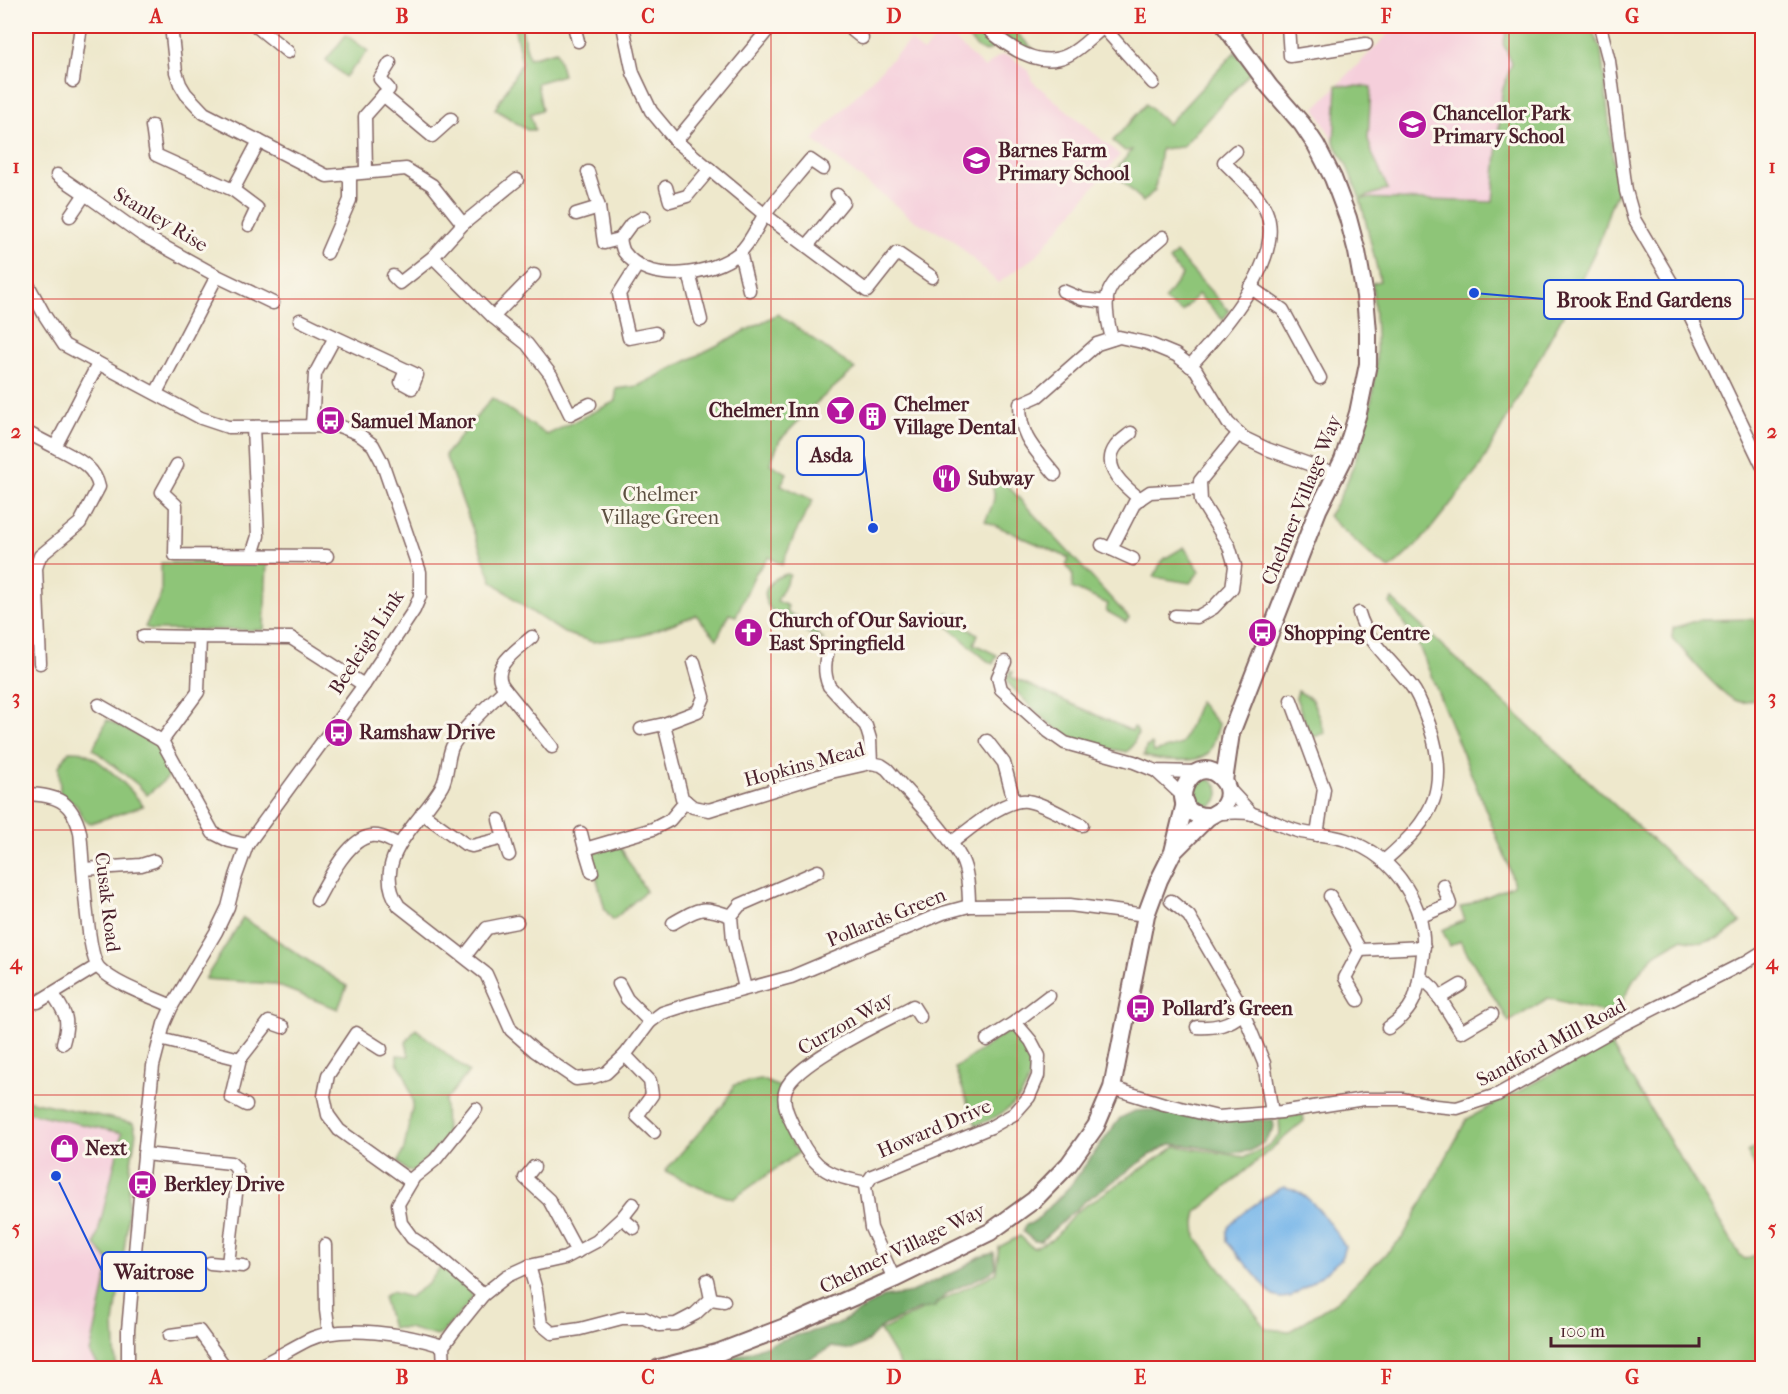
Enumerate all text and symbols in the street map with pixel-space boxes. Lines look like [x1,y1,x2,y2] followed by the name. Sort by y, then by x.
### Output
[148,5,164,28] text: A
[395,5,409,28] text: B
[641,5,655,28] text: C
[886,5,902,28] text: D
[1134,5,1146,28] text: E
[1380,5,1392,28] text: F
[1625,5,1639,28] text: G
[1433,102,1571,148] place label: Chancellor Park Primary School
[1396,109,1428,141] school or university icon: Chancellor Park Primary School
[998,139,1130,185] place label: Barnes Farm Primary School
[961,145,993,177] school or university icon: Barnes Farm Primary School
[12,155,20,178] text: 1
[1768,155,1776,178] text: 1
[109,182,212,257] street label: Stanley Rise
[1544,280,1743,319] callout: Brook End Gardens
[1557,288,1732,312] text: Brook End Gardens
[893,393,1017,439] place label: Chelmer Village Dental
[824,394,856,426] bar icon: Chelmer Inn
[709,399,819,422] place label: Chelmer Inn
[857,400,889,432] building icon: Chelmer Village Dental
[314,405,346,437] bus stop icon: Samuel Manor
[351,410,476,433] place label: Samuel Manor
[1257,411,1347,588] street label: Chelmer Village Way
[11,420,21,443] text: 2
[1767,420,1777,443] text: 2
[797,436,864,475] callout: Asda
[808,443,854,467] text: Asda
[931,462,963,494] restaurant icon: Subway
[968,467,1035,490] place label: Subway
[600,483,719,529] park label: Chelmer Village Green
[324,585,409,699] street label: Beeleigh Link
[769,609,967,655] place label: Church of Our Saviour, East Springfield
[732,616,764,648] church icon: Church of Our Saviour, East Springfield
[1247,617,1279,649] bus stop icon: Shopping Centre
[1284,622,1430,645] place label: Shopping Centre
[12,686,20,709] text: 3
[1768,686,1776,709] text: 3
[322,716,354,748] bus stop icon: Ramshaw Drive
[359,721,495,744] place label: Ramshaw Drive
[741,737,868,792] street label: Hopkins Mead
[90,851,125,954] street label: Cusak Road
[823,883,950,952] street label: Pollards Green
[9,951,23,975] text: 4
[1765,951,1779,975] text: 4
[794,986,898,1060] street label: Curzon Way
[1125,992,1157,1024] bus stop icon: Pollard's Green
[1473,993,1631,1092] street label: Sandford Mill Road
[1162,997,1293,1020] place label: Pollard's Green
[874,1094,995,1163] street label: Howard Drive
[48,1132,80,1164] shop icon: Next
[85,1137,128,1160] place label: Next
[127,1168,159,1200] bus stop icon: Berkley Drive
[164,1173,284,1196] place label: Berkley Drive
[816,1198,990,1298] street label: Chelmer Village Way
[12,1217,21,1240] text: 5
[1768,1217,1777,1240] text: 5
[102,1252,206,1291] callout: Waitrose
[113,1260,195,1284] text: Waitrose
[1551,1310,1700,1348] scale bar
[1560,1321,1605,1342] text: 100 m
[148,1366,164,1389] text: A
[395,1366,409,1389] text: B
[641,1366,655,1389] text: C
[886,1366,902,1389] text: D
[1134,1366,1146,1389] text: E
[1380,1366,1392,1389] text: F
[1625,1366,1639,1389] text: G

